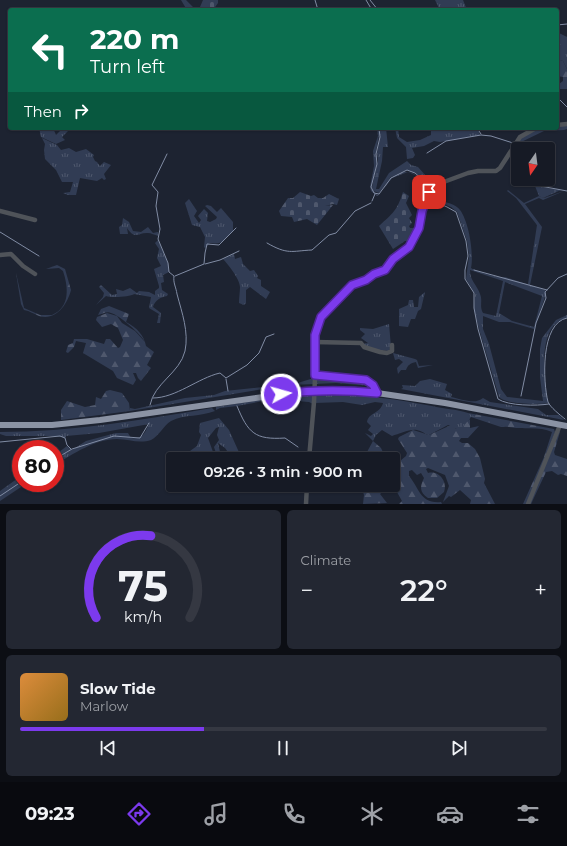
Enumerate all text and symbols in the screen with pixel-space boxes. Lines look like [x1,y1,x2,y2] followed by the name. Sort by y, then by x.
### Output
[90,22,179,56] text: 220 m
[24,24,76,76] icon: left
[90,56,165,78] text: Turn left
[70,100,92,122] icon: right
[24,102,62,121] text: Then
[511,142,555,186] north arrow
[511,142,555,186] map controls
[412,175,446,209] pin
[418,181,440,203] icon: arrive
[260,373,302,415] position arrow
[12,440,64,492] speed limit sign: 80
[203,462,363,481] text: 09:26 · 3 min · 900 m
[301,552,351,568] text: Climate
[118,560,168,610] text: 75
[400,572,448,609] text: 22°
[301,577,313,604] text: −
[534,577,547,604] text: +
[124,607,162,625] text: km/h
[80,679,156,698] text: Slow Tide
[80,698,128,714] text: Marlow
[97,737,119,759] icon: previous
[272,737,294,759] icon: pause
[448,737,470,759] icon: next
[125,800,153,828] icon: directions
[202,800,230,828] icon: music
[280,800,308,828] icon: phone
[358,800,386,828] icon: climate
[436,800,464,828] icon: car
[514,800,542,828] icon: filters
[25,803,75,825] text: 09:23

